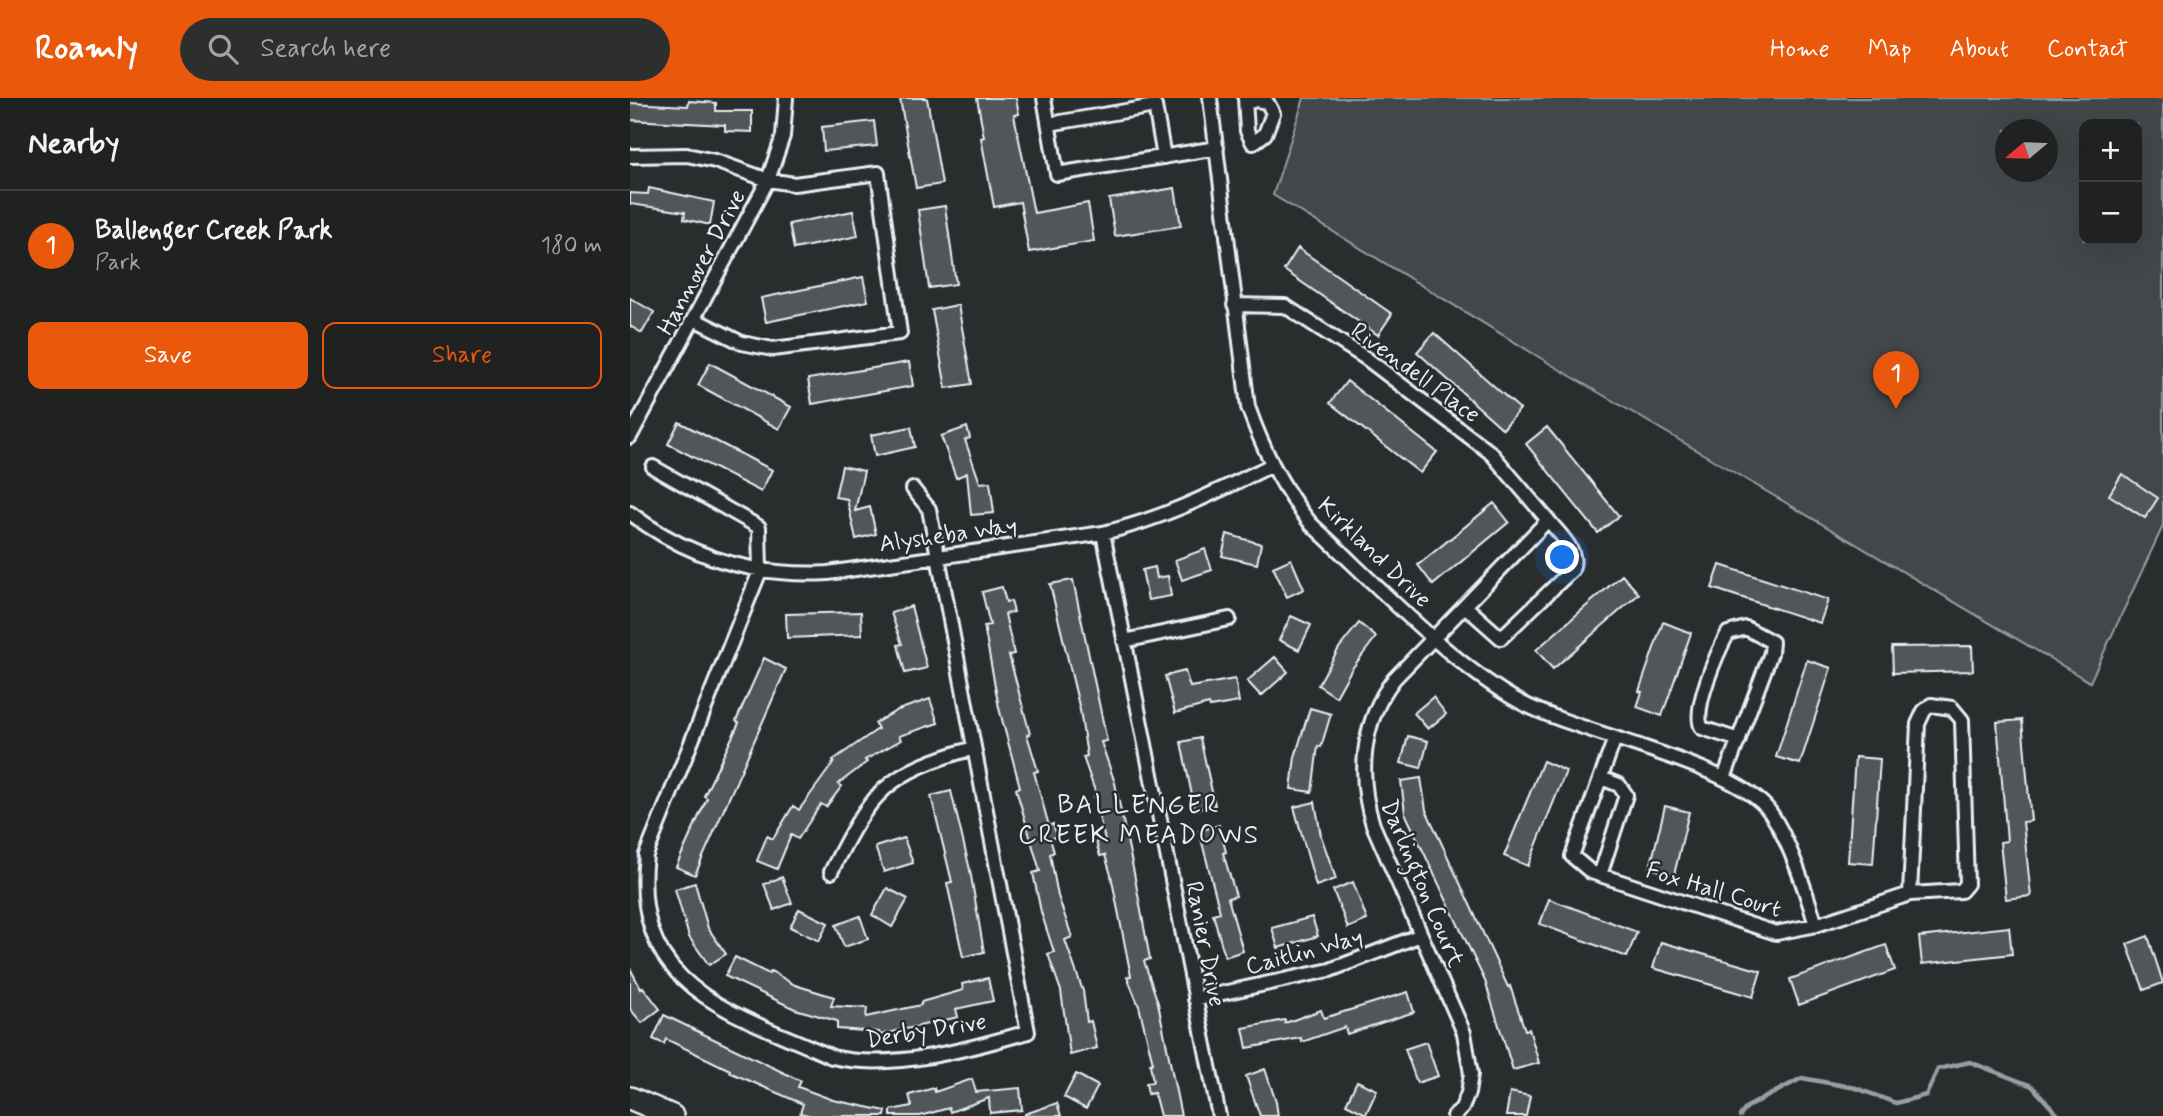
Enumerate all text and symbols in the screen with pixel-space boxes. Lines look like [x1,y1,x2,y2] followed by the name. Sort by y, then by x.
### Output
[180,18,670,81] search box
[35,27,138,71] text: Roamly
[204,30,242,68] icon: search
[260,32,391,66] text: Search here
[1770,34,1830,65] text: Home
[1868,34,1912,65] text: Map
[1950,34,2009,65] text: About
[2047,34,2128,65] text: Contact
[1995,119,2058,182] north arrow
[2079,119,2142,245] map controls
[2079,119,2142,182] button: +
[28,124,119,163] text: Nearby
[2079,182,2142,245] button: −
[651,184,754,341] street label: Hannover Drive
[95,214,332,248] text: Ballenger Creek Park
[46,231,56,261] text: 1
[541,231,602,261] text: 180 m
[95,248,141,278] text: Park
[1344,316,1486,431] street label: Rivendell Place
[28,322,308,389] button: Save
[322,322,602,389] button: Share
[1873,351,1919,409] pin: 1
[1310,491,1438,615] street label: Kirkland Drive
[877,510,1019,561] street label: Alysheba Way
[1545,540,1579,574] your location
[1018,789,1260,853] district label: BALLENGER CREEK MEADOWS
[1370,795,1471,973] street label: Darlington Court
[1642,855,1785,926] street label: Fox Hall Court
[1177,879,1232,1010] street label: Ranier Drive
[1242,922,1367,983] street label: Caitlin Way
[864,1007,989,1056] street label: Derby Drive

